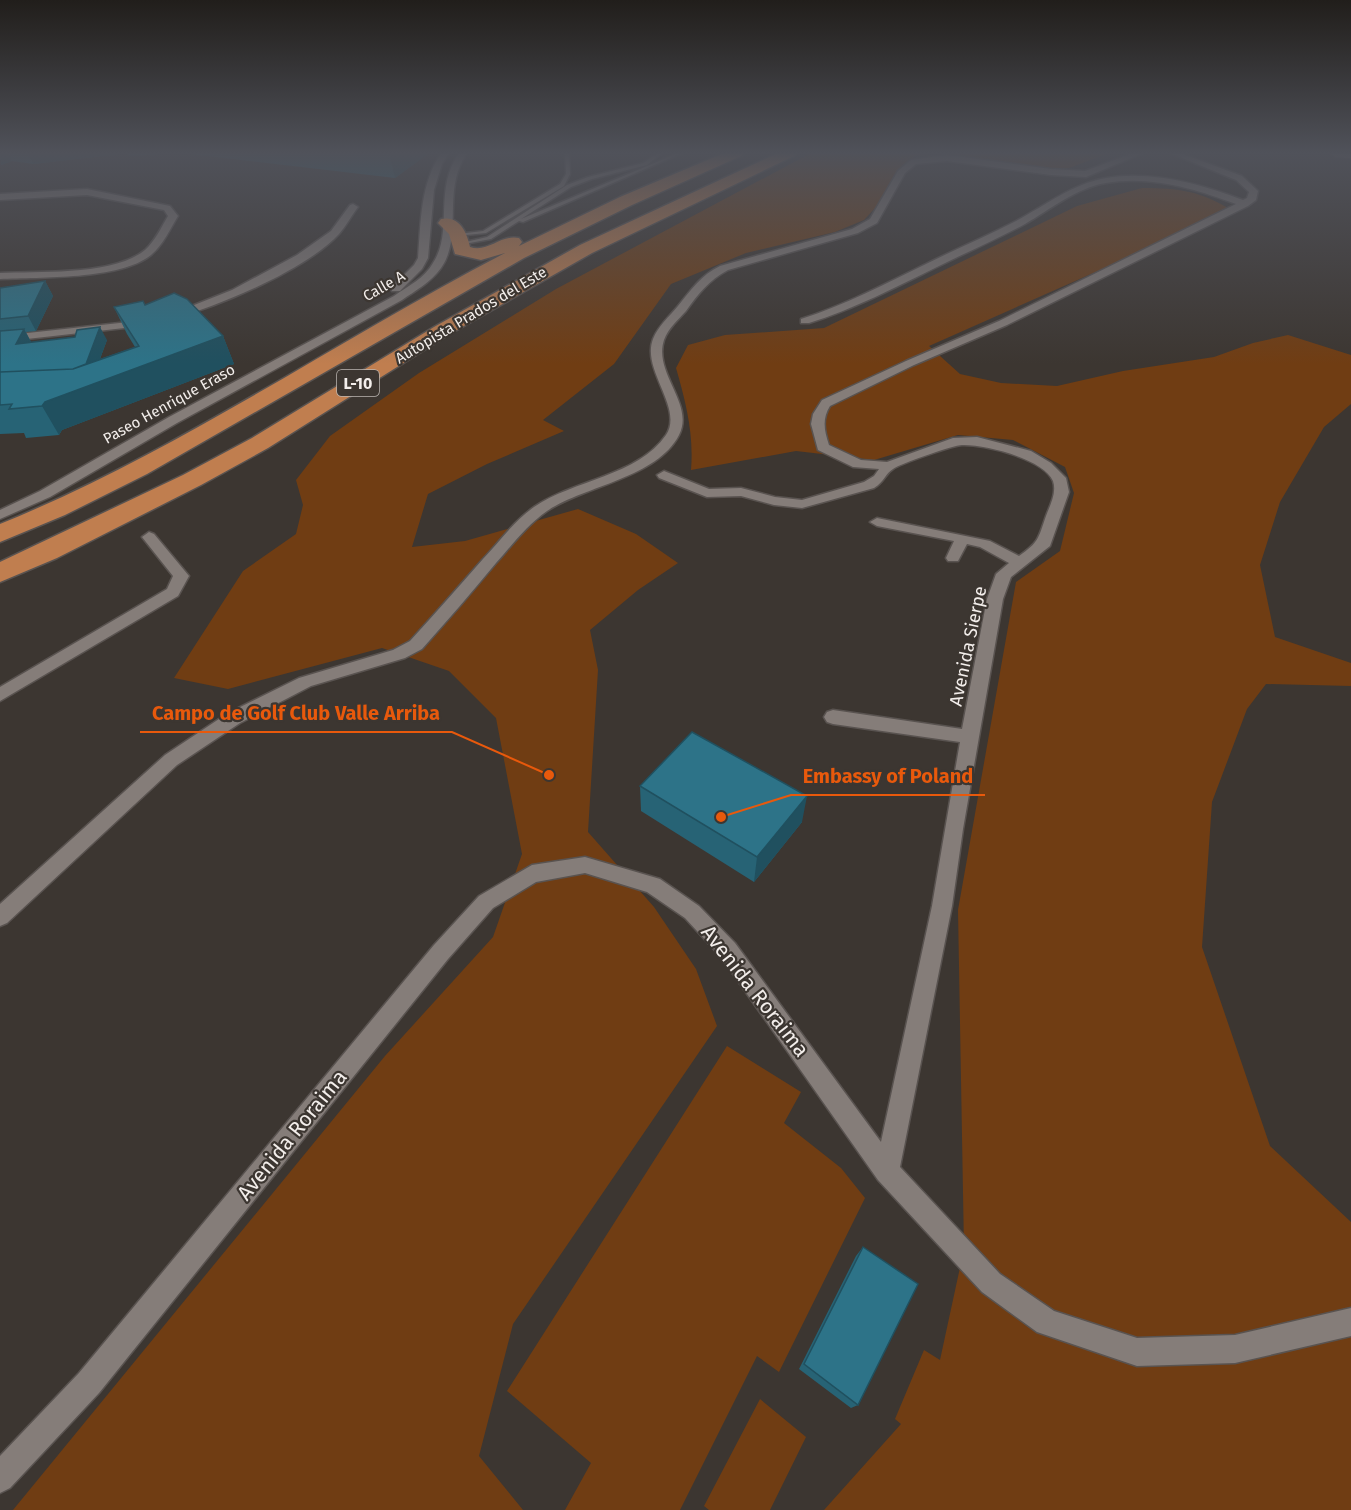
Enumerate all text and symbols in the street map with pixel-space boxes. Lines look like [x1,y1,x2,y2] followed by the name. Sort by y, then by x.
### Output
[392,263,550,367] street label: Autopista Prados del Este
[360,267,409,305] street label: Calle A
[100,360,238,448] street label: Paseo Henrique Eraso
[337,370,379,396] road number: L-10
[945,584,991,708] street label: Avenida Sierpe
[140,694,452,732] callout: Campo de Golf Club Valle Arriba
[152,701,440,725] text: Campo de Golf Club Valle Arriba
[791,757,985,795] callout: Embassy of Poland
[803,764,973,788] text: Embassy of Poland
[695,920,815,1062] street label: Avenida Roraima
[231,1065,353,1205] street label: Avenida Roraima

